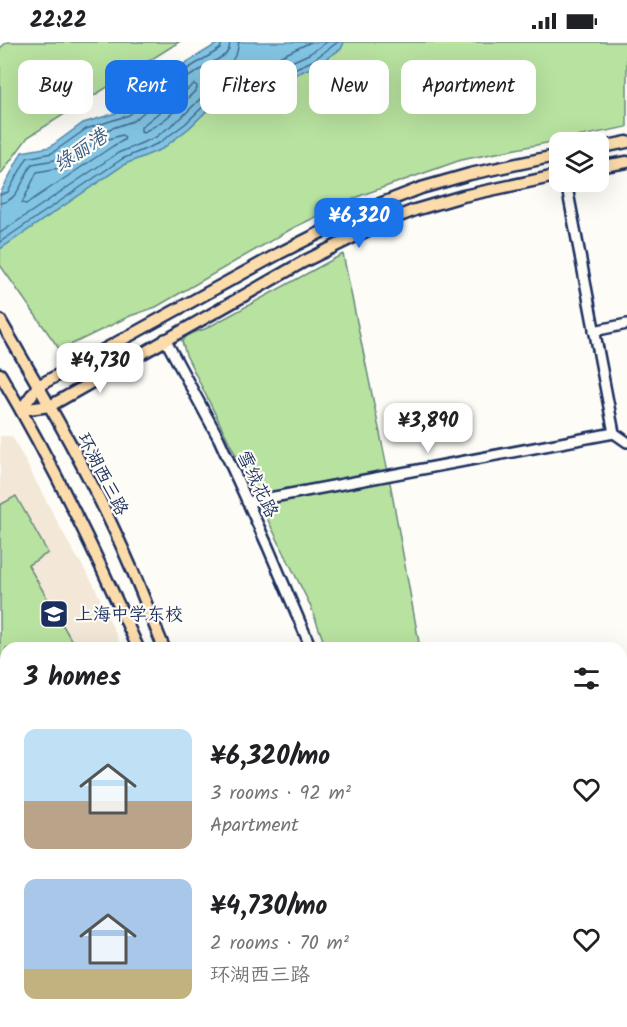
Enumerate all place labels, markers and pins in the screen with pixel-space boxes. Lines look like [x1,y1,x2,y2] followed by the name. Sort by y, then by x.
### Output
[310,198,408,249] pin: ¥6,320
[51,343,149,394] pin: ¥4,730
[379,403,477,454] pin: ¥3,890
[38,598,70,630] school or university icon: 上海中学东校
[75,601,183,630] place label: 上海中学东校

